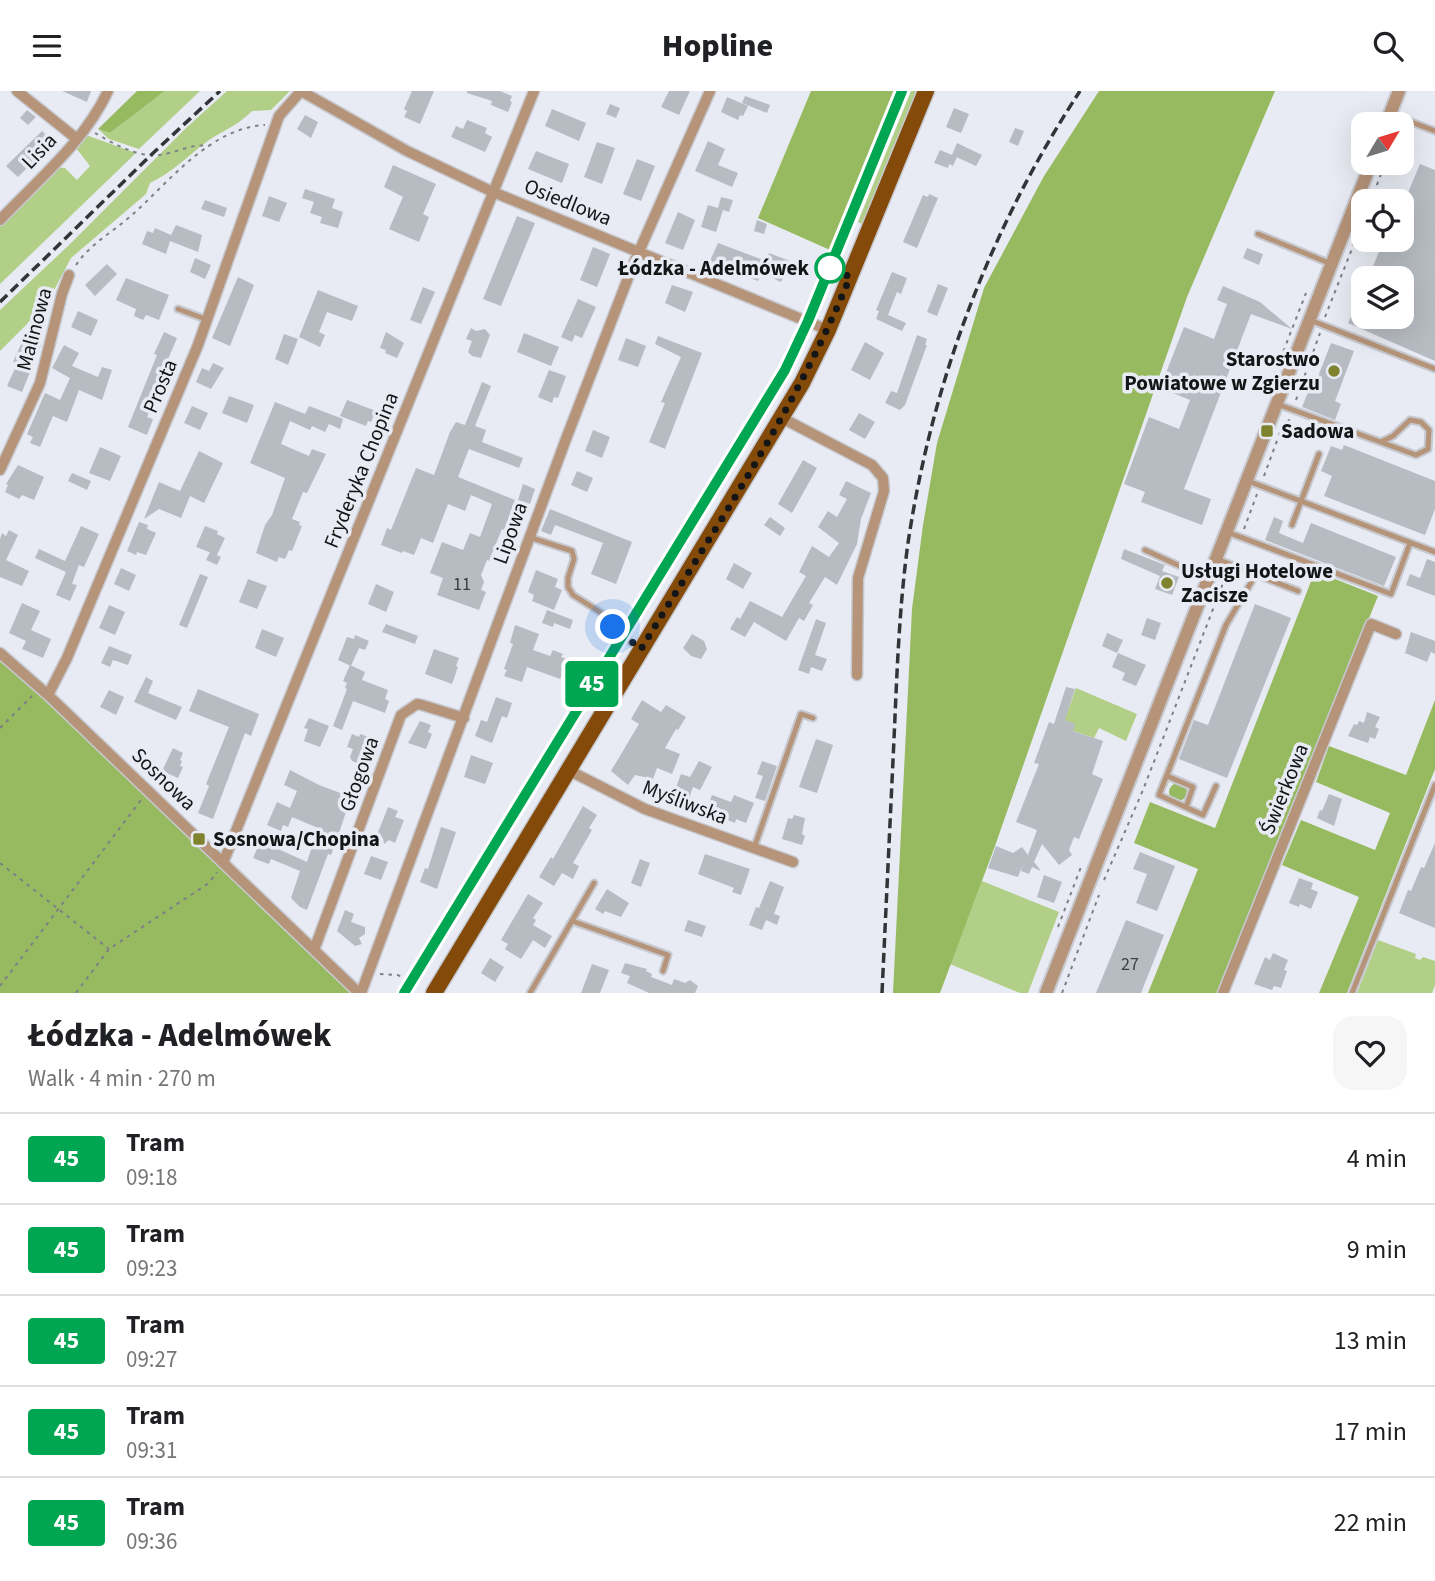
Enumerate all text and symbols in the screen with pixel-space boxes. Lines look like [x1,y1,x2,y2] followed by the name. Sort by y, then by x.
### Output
[662,23,773,69] text: Hopline
[28,27,66,65] icon: menu
[1369,27,1407,65] icon: search
[1351,112,1414,175] north arrow
[1351,112,1414,329] map controls
[14,126,64,176] street label: Lisia
[520,171,616,233] street label: Osiedlowa
[1351,189,1414,252] button: locate
[617,253,809,283] place label: Łódzka - Adelmówek
[815,253,845,283] marker: Łódzka - Adelmówek
[1351,266,1414,329] button: layers
[9,284,59,374] street label: Malinowa
[1124,344,1320,398] place label: Starostwo Powiatowe w Zgierzu
[135,354,185,418] street label: Prosta
[1326,363,1342,379] marker: Starostwo Powiatowe w Zgierzu
[316,387,406,553] street label: Fryderyka Chopina
[1281,416,1354,446] place label: Sadowa
[1259,423,1275,439] marker: Sadowa
[485,498,535,568] street label: Lipowa
[1181,556,1333,610] place label: Usługi Hotelowe Zacisze
[453,572,471,597] house number: 11
[1159,575,1175,591] marker: Usługi Hotelowe Zacisze
[595,609,630,644] your location
[560,661,624,707] line badge: 45
[579,666,605,701] text: 45
[332,732,386,816] street label: Głogowa
[1252,739,1316,839] street label: Świerkowa
[125,741,203,817] street label: Sosnowa
[638,772,732,832] street label: Myśliwska
[213,824,380,854] place label: Sosnowa/Chopina
[191,831,207,847] marker: Sosnowa/Chopina
[1121,952,1139,977] house number: 27
[28,1012,331,1059] text: Łódzka - Adelmówek
[1333,1016,1407,1090] button: heart
[28,1062,216,1095] text: Walk · 4 min · 270 m
[126,1124,185,1161] text: Tram
[1347,1140,1407,1177] text: 4 min
[54,1141,79,1176] text: 45
[126,1161,177,1194] text: 09:18
[126,1215,185,1252] text: Tram
[1347,1231,1407,1268] text: 9 min
[54,1232,79,1267] text: 45
[126,1252,177,1285] text: 09:23
[126,1306,185,1343] text: Tram
[1334,1322,1407,1359] text: 13 min
[54,1323,79,1358] text: 45
[126,1343,177,1376] text: 09:27
[126,1397,185,1434] text: Tram
[1334,1413,1407,1450] text: 17 min
[54,1414,79,1449] text: 45
[126,1434,177,1467] text: 09:31
[126,1488,185,1525] text: Tram
[1334,1504,1407,1541] text: 22 min
[54,1505,79,1540] text: 45
[126,1525,177,1558] text: 09:36

